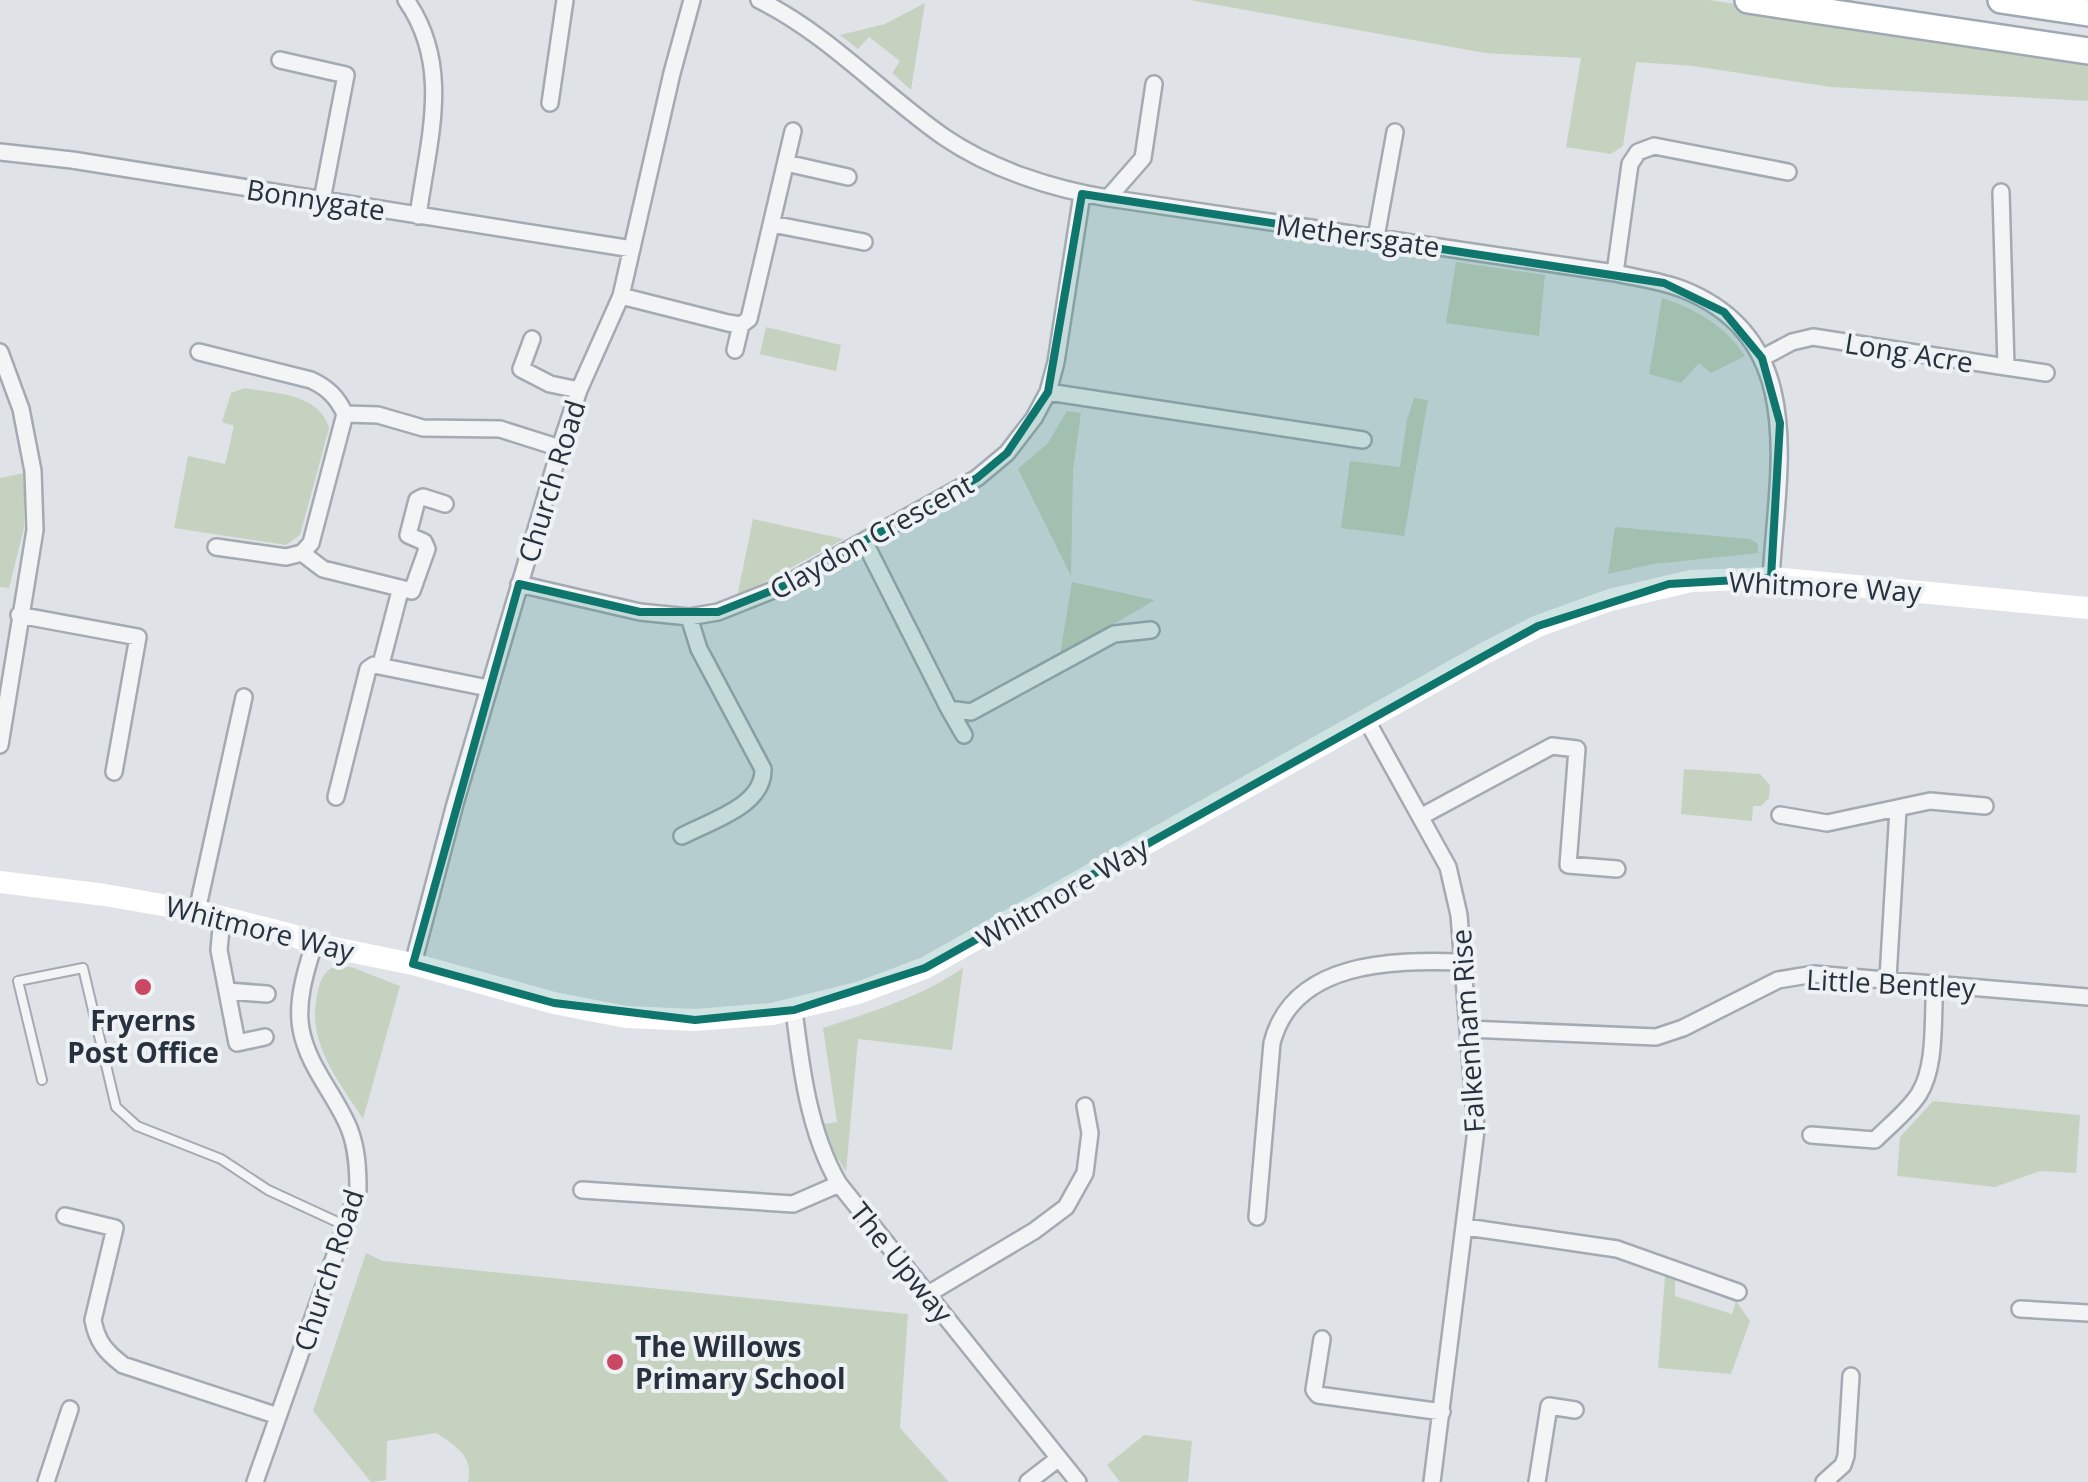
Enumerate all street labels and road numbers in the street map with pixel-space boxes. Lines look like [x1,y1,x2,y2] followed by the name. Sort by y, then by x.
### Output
[244,169,388,229] street label: Bonnygate
[1274,205,1442,265] street label: Methersgate
[1842,323,1976,381] street label: Long Acre
[508,395,594,567] street label: Church Road
[762,464,980,608] street label: Claydon Crescent
[1728,562,1923,610] street label: Whitmore Way
[969,827,1156,957] street label: Whitmore Way
[162,886,359,970] street label: Whitmore Way
[1441,928,1493,1134] street label: Falkenham Rise
[1805,960,1978,1006] street label: Little Bentley
[284,1184,372,1356] street label: Church Road
[842,1194,963,1331] street label: The Upway

